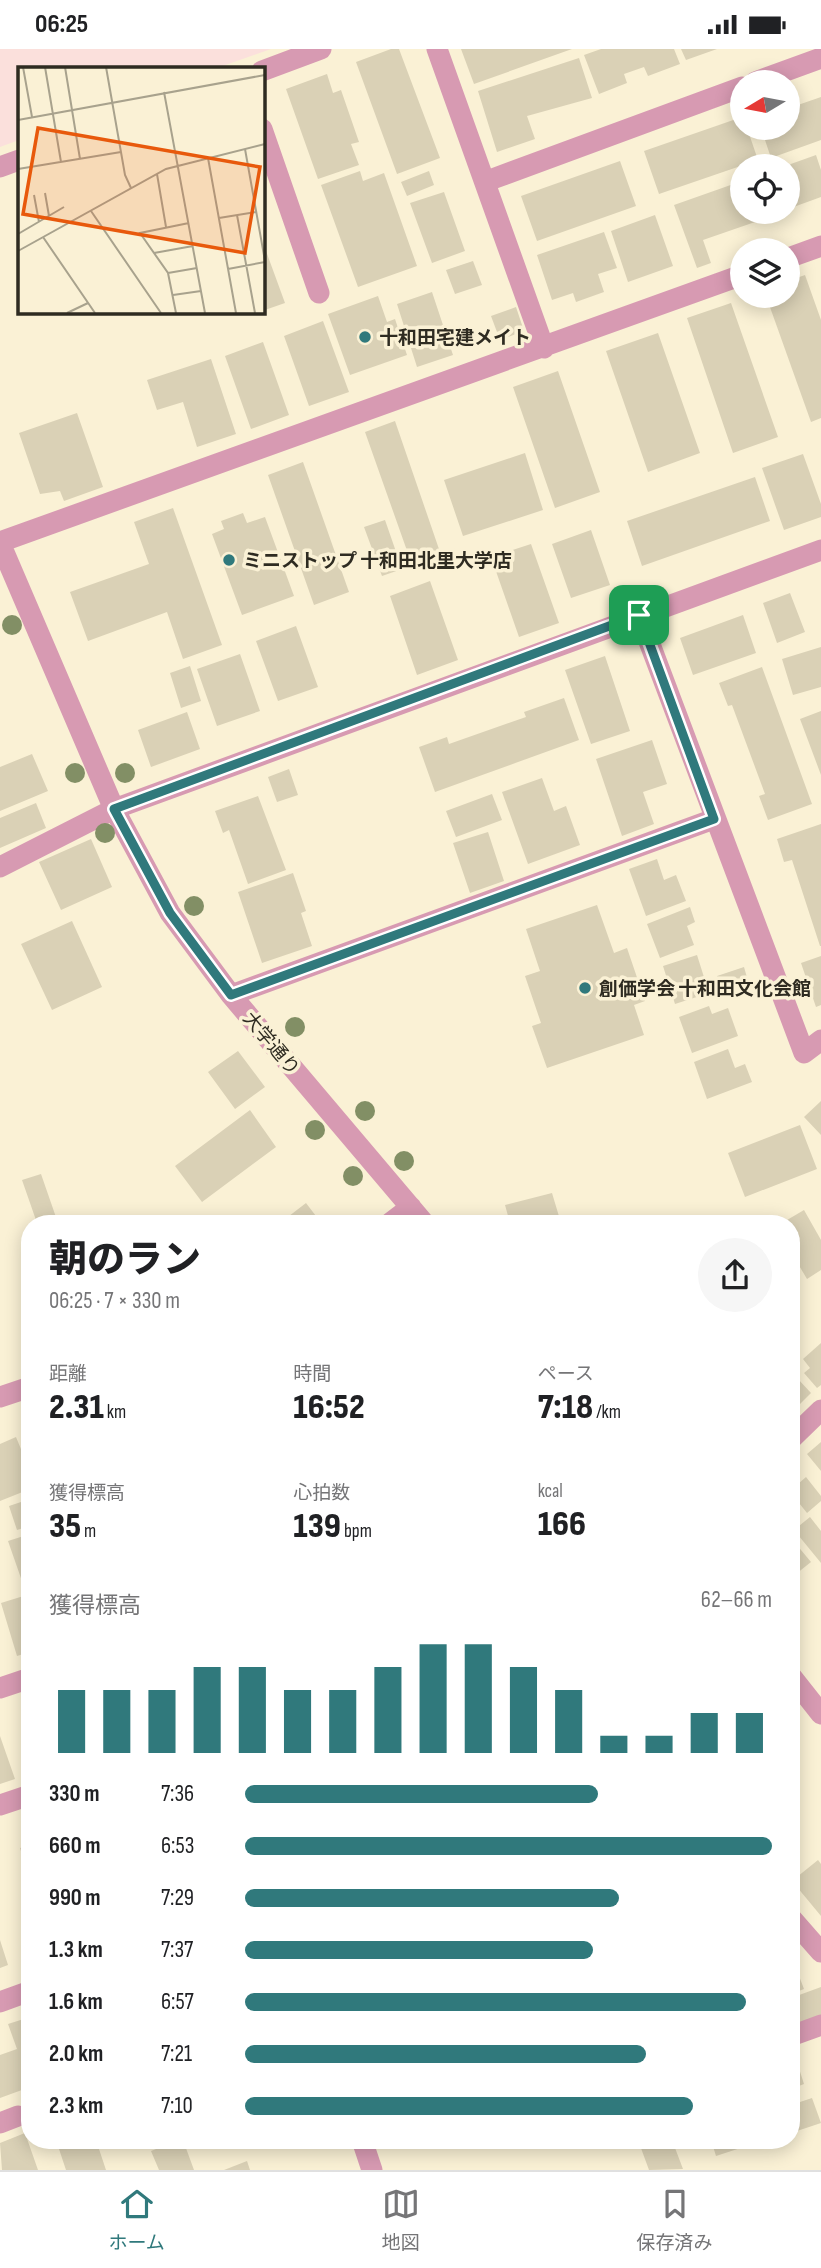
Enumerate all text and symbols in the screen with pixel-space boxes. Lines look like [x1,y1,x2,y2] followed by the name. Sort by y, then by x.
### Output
[35,9,88,40] text: 06:25
[18,67,264,313] inset map
[730,70,800,140] north arrow
[730,70,800,308] map controls
[730,154,800,224] button: locate
[730,238,800,308] button: layers
[379,327,531,350] place label: 十和田宅建メイト
[357,329,373,345] marker: 十和田宅建メイト
[243,550,512,573] place label: ミニストップ 十和田北里大学店
[221,552,237,568] marker: ミニストップ 十和田北里大学店
[609,585,669,645] pin
[620,596,658,634] icon: arrive
[599,978,811,1001] place label: 創価学会 十和田文化会館
[577,980,593,996] marker: 創価学会 十和田文化会館
[238,1007,304,1080] street label: 大学通り
[49,1238,201,1283] text: 朝のラン
[698,1238,772,1312] button: share
[49,1287,180,1315] text: 06:25 · 7 × 330 m
[49,1363,87,1386] text: 距離
[293,1363,331,1386] text: 時間
[538,1363,594,1386] text: ペース
[49,1386,104,1429] text: 2.31
[293,1386,365,1429] text: 16:52
[538,1386,593,1429] text: 7:18
[104,1401,126,1424] text: km
[593,1401,621,1424] text: /km
[538,1480,563,1503] text: kcal
[49,1482,125,1505] text: 獲得標高
[293,1482,350,1505] text: 心拍数
[538,1503,586,1546] text: 166
[49,1505,81,1548] text: 35
[293,1505,341,1548] text: 139
[81,1520,96,1543] text: m
[341,1520,372,1543] text: bpm
[701,1586,772,1614] text: 62–66 m
[49,1592,141,1620] text: 獲得標高
[49,1780,99,1808] text: 330 m
[161,1780,194,1808] text: 7:36
[49,1832,100,1860] text: 660 m
[161,1832,194,1860] text: 6:53
[49,1884,101,1912] text: 990 m
[161,1884,194,1912] text: 7:29
[49,1936,103,1964] text: 1.3 km
[161,1936,193,1964] text: 7:37
[49,1988,103,2016] text: 1.6 km
[161,1988,194,2016] text: 6:57
[49,2040,103,2068] text: 2.0 km
[161,2040,192,2068] text: 7:21
[49,2092,103,2120] text: 2.3 km
[161,2092,193,2120] text: 7:10
[108,2185,165,2255] tab: ホーム
[382,2185,420,2255] tab: 地図
[637,2185,713,2255] tab: 保存済み

